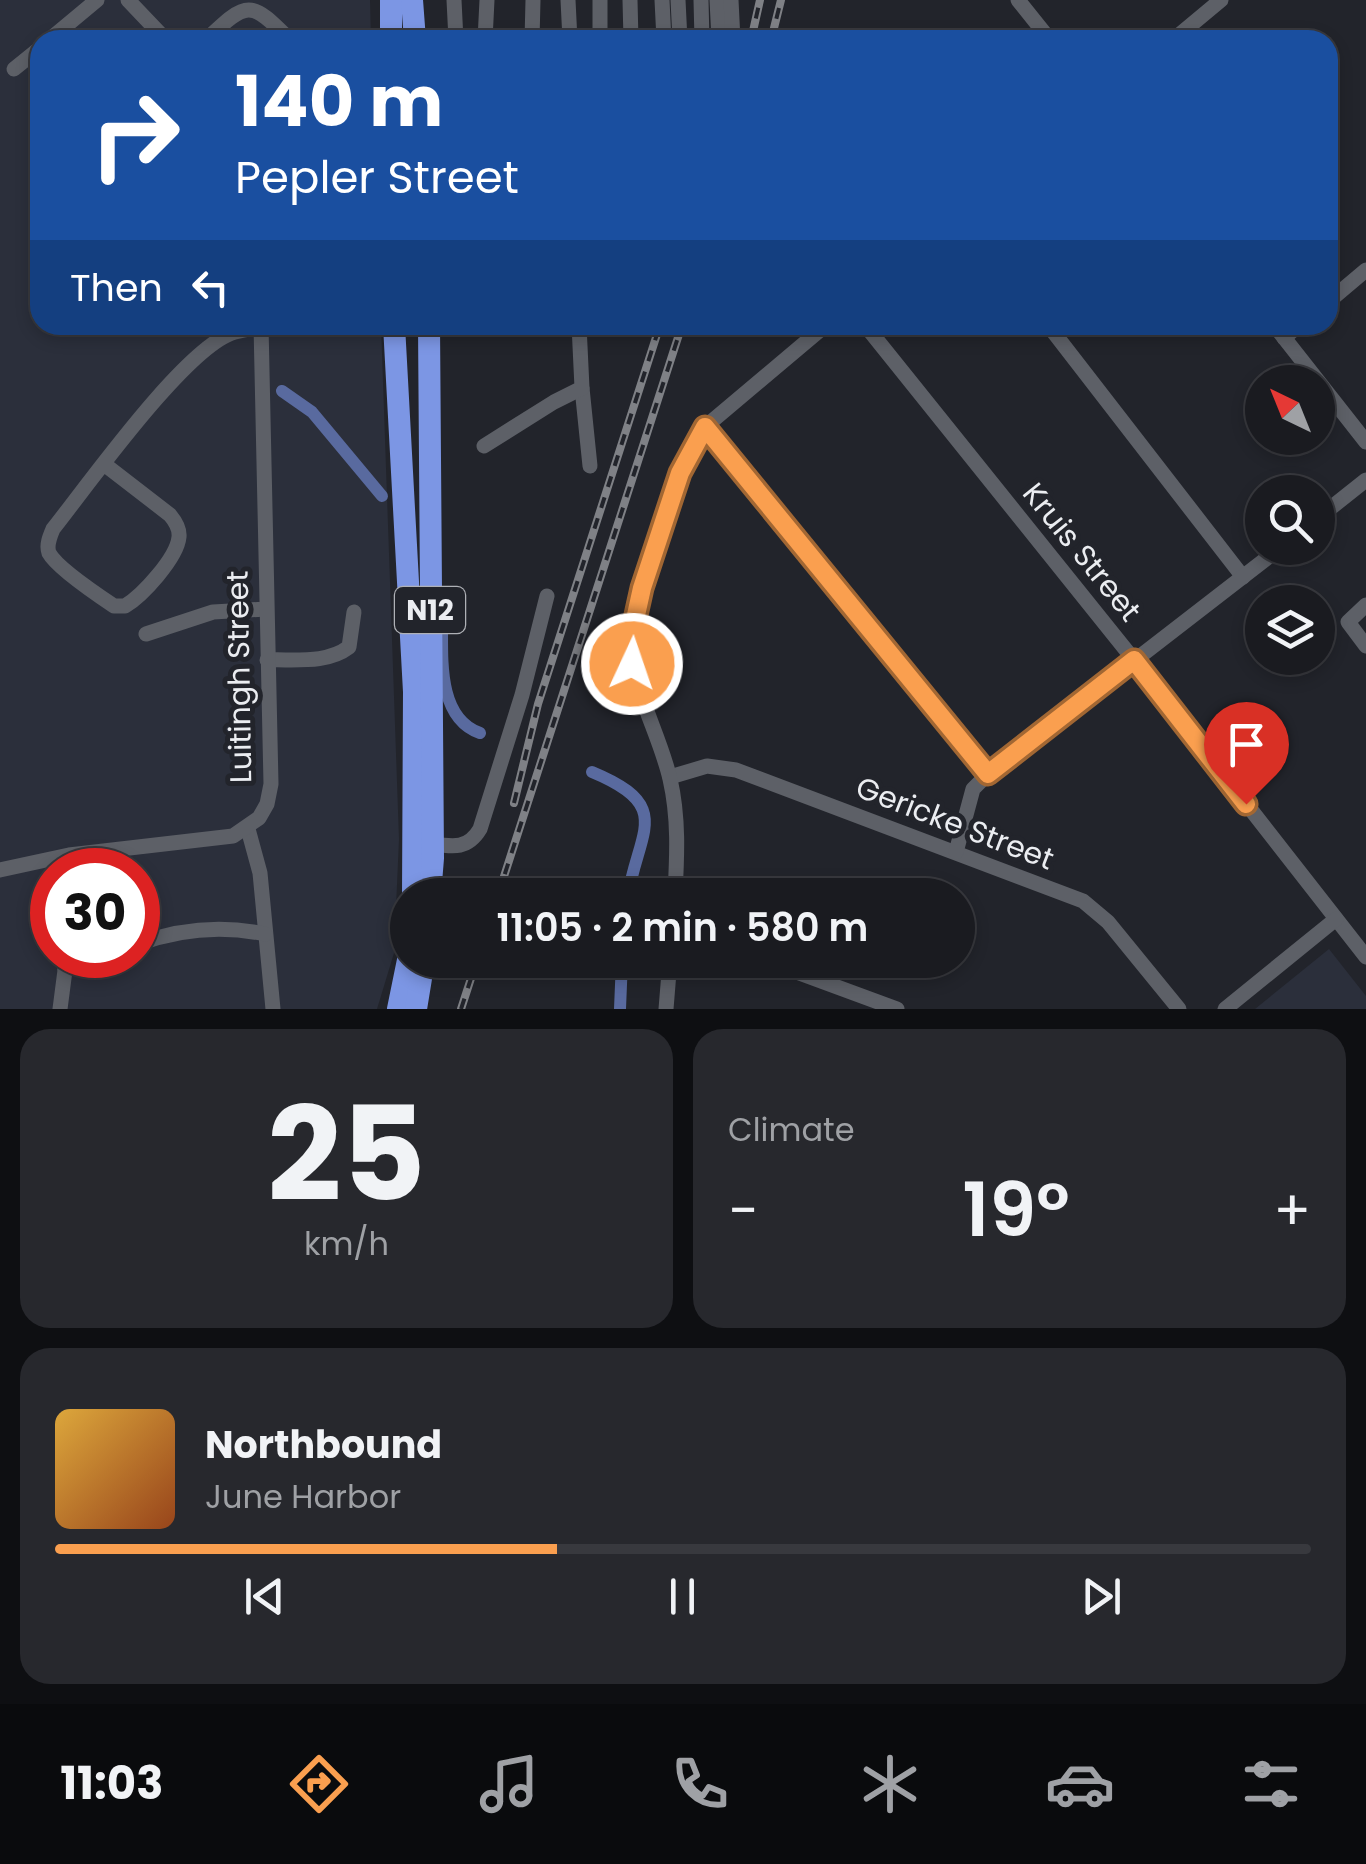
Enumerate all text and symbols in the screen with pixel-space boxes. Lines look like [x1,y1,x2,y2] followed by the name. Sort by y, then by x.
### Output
[235,52,443,151] text: 140 m
[70,70,200,200] icon: right
[235,146,519,209] text: Pepler Street
[183,260,238,315] icon: left
[70,261,163,314] text: Then
[1245,365,1335,455] north arrow
[1245,365,1335,675] map controls
[1013,473,1151,631] street label: Kruis Street
[1245,475,1335,565] button: search
[216,570,262,784] street label: Luitingh Street
[1245,585,1335,675] button: layers
[395,587,465,633] road number: N12
[580,612,684,716] position arrow
[1204,702,1289,805] pin
[1219,717,1274,772] icon: arrive
[850,766,1060,880] street label: Gericke Street
[30,848,160,978] speed limit sign: 30
[497,901,868,954] text: 11:05 · 2 min · 580 m
[267,1063,426,1246] text: 25
[728,1107,855,1152] text: Climate
[962,1157,1070,1262] text: 19°
[728,1172,758,1249] text: −
[1273,1172,1311,1249] text: +
[304,1221,389,1266] text: km/h
[205,1418,442,1471] text: Northbound
[205,1474,401,1519] text: June Harbor
[237,1569,292,1624] icon: previous
[655,1569,710,1624] icon: pause
[1074,1569,1129,1624] icon: next
[284,1749,354,1819] icon: directions
[474,1749,544,1819] icon: music
[665,1749,735,1819] icon: phone
[855,1749,925,1819] icon: climate
[1045,1749,1115,1819] icon: car
[1236,1749,1306,1819] icon: filters
[60,1752,163,1815] text: 11:03

